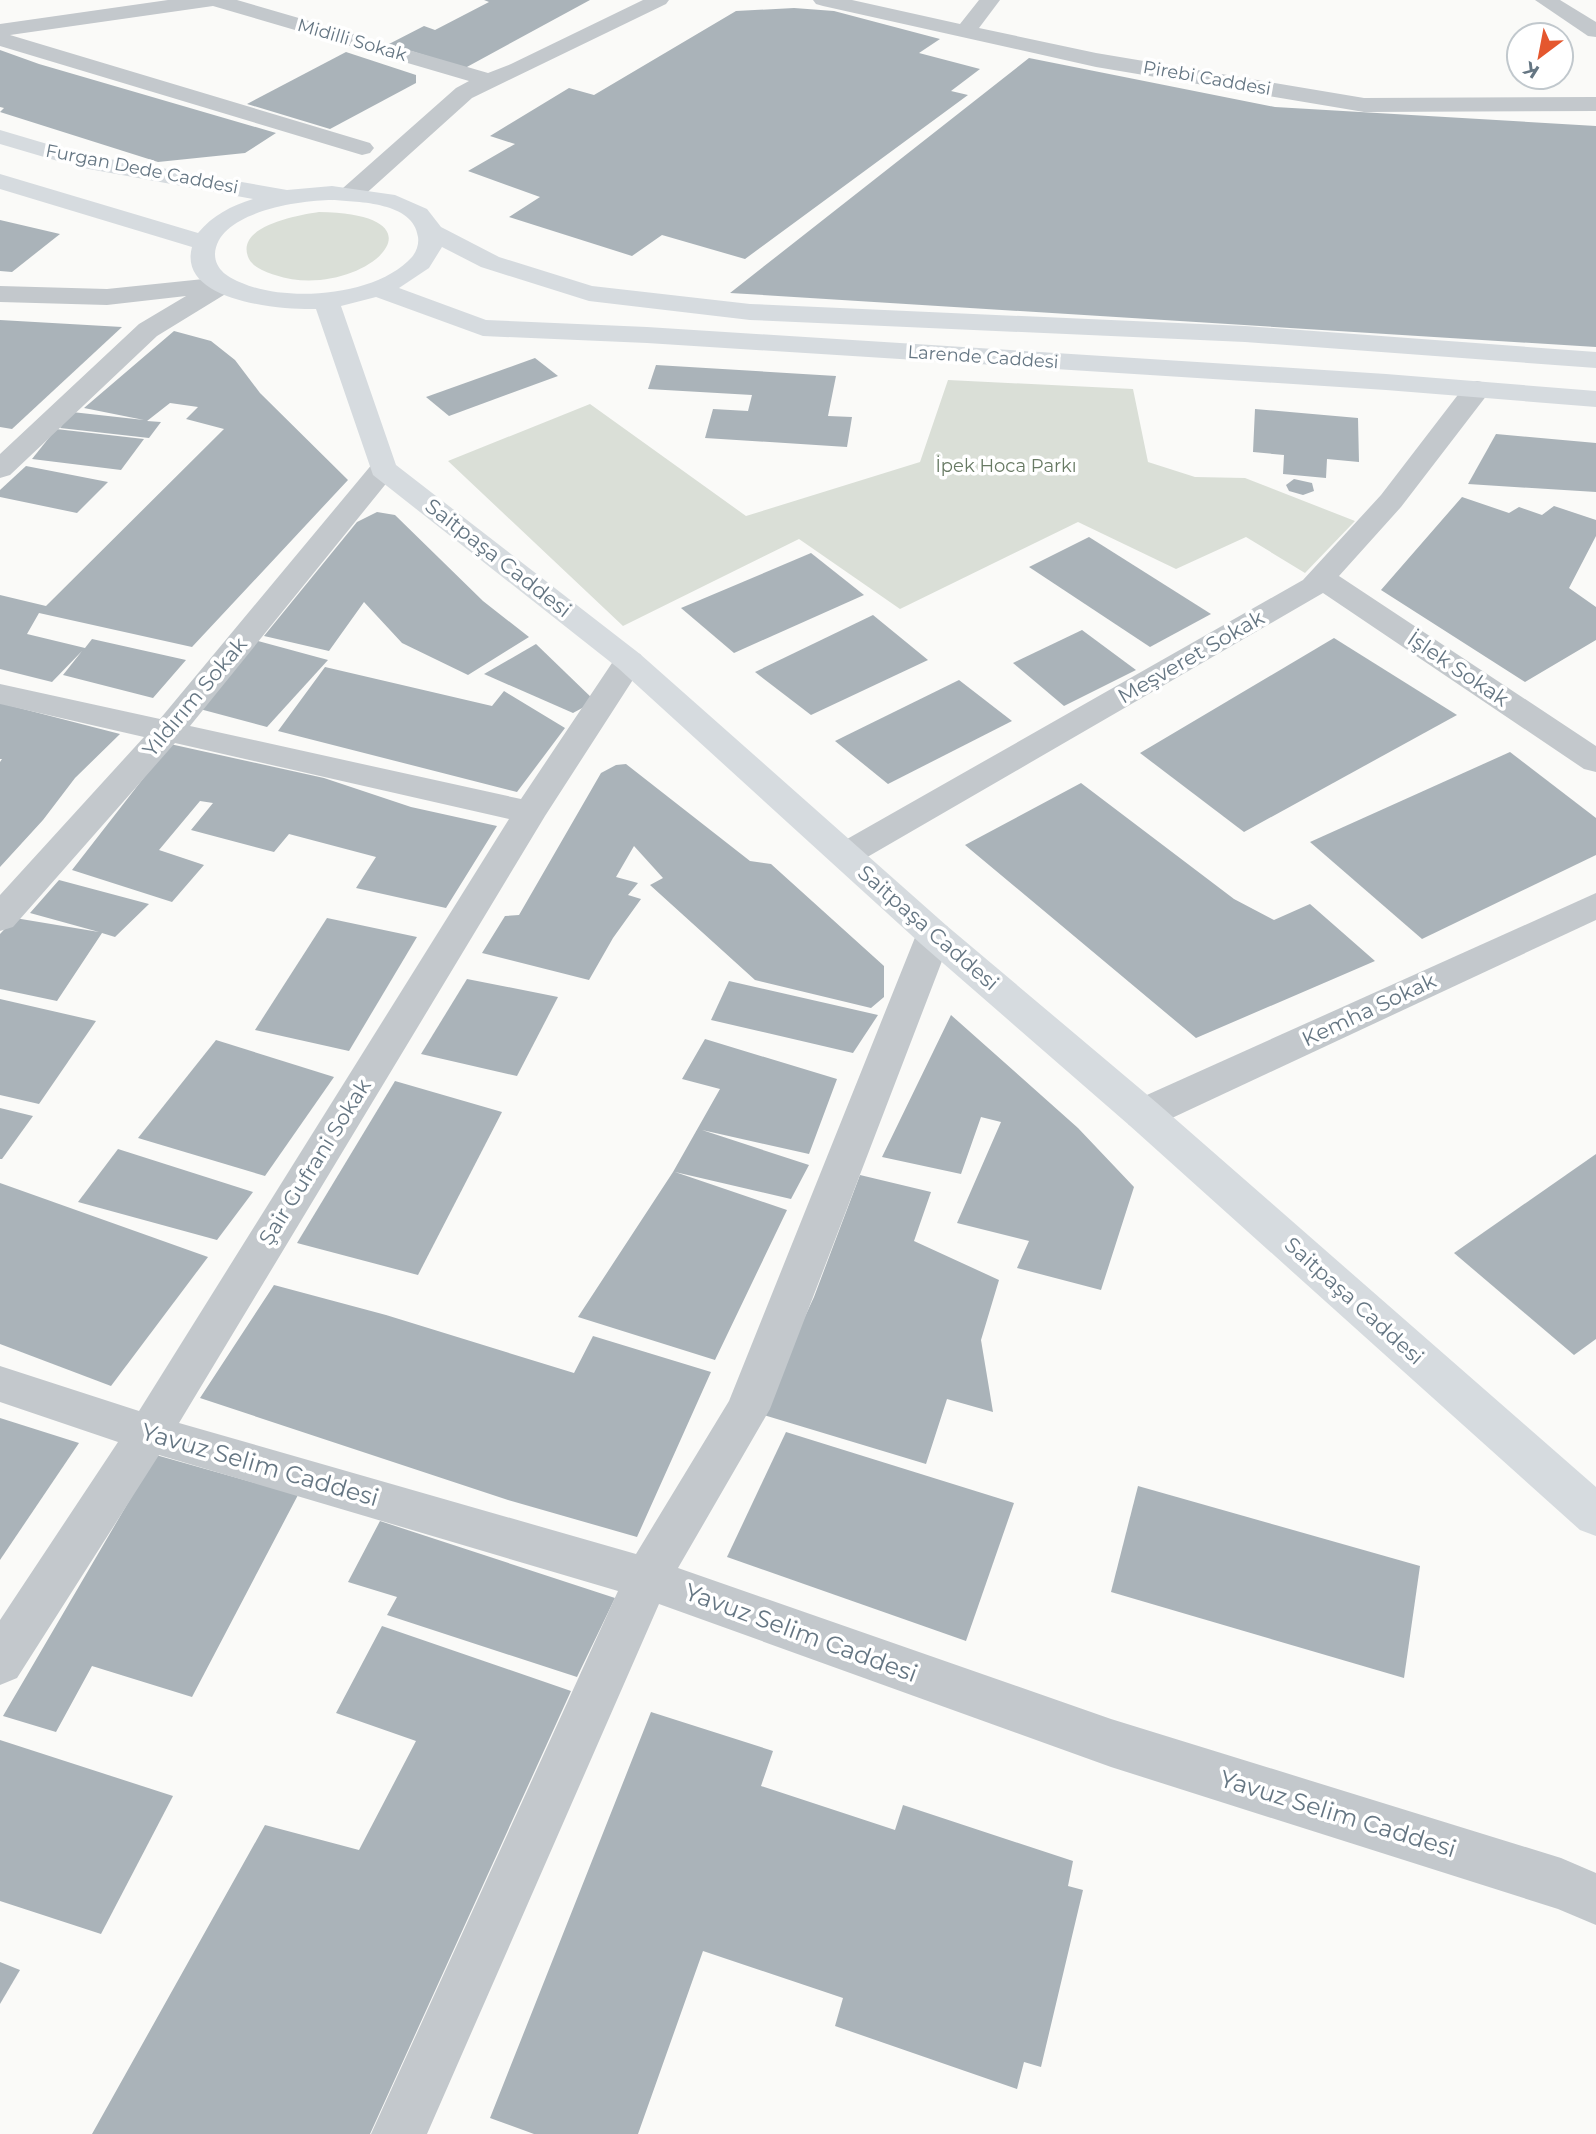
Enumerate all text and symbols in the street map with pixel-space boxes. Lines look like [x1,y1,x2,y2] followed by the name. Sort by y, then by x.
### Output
[295,14,409,66] street label: Midilli Sokak
[1505,21,1575,91] north arrow
[1141,56,1273,100] street label: Pirebi Caddesi
[1518,56,1543,83] text: K
[44,140,240,198] street label: Furgan Dede Caddesi
[907,341,1059,373] street label: Larende Caddesi
[935,455,1077,477] park label: İpek Hoca Parkı
[420,493,576,622] street label: Saitpaşa Caddesi
[1113,604,1269,709] street label: Meşveret Sokak
[1403,626,1514,712] street label: İşlek Sokak
[137,631,252,762] street label: Yıldırım Sokak
[853,860,1004,996] street label: Saitpaşa Caddesi
[1298,967,1440,1051] street label: Kemha Sokak
[253,1074,376,1249] street label: Şair Gufrani Sokak
[1280,1232,1429,1370] street label: Saitpaşa Caddesi
[138,1417,382,1512] street label: Yavuz Selim Caddesi
[681,1577,921,1688] street label: Yavuz Selim Caddesi
[1217,1764,1460,1863] street label: Yavuz Selim Caddesi

